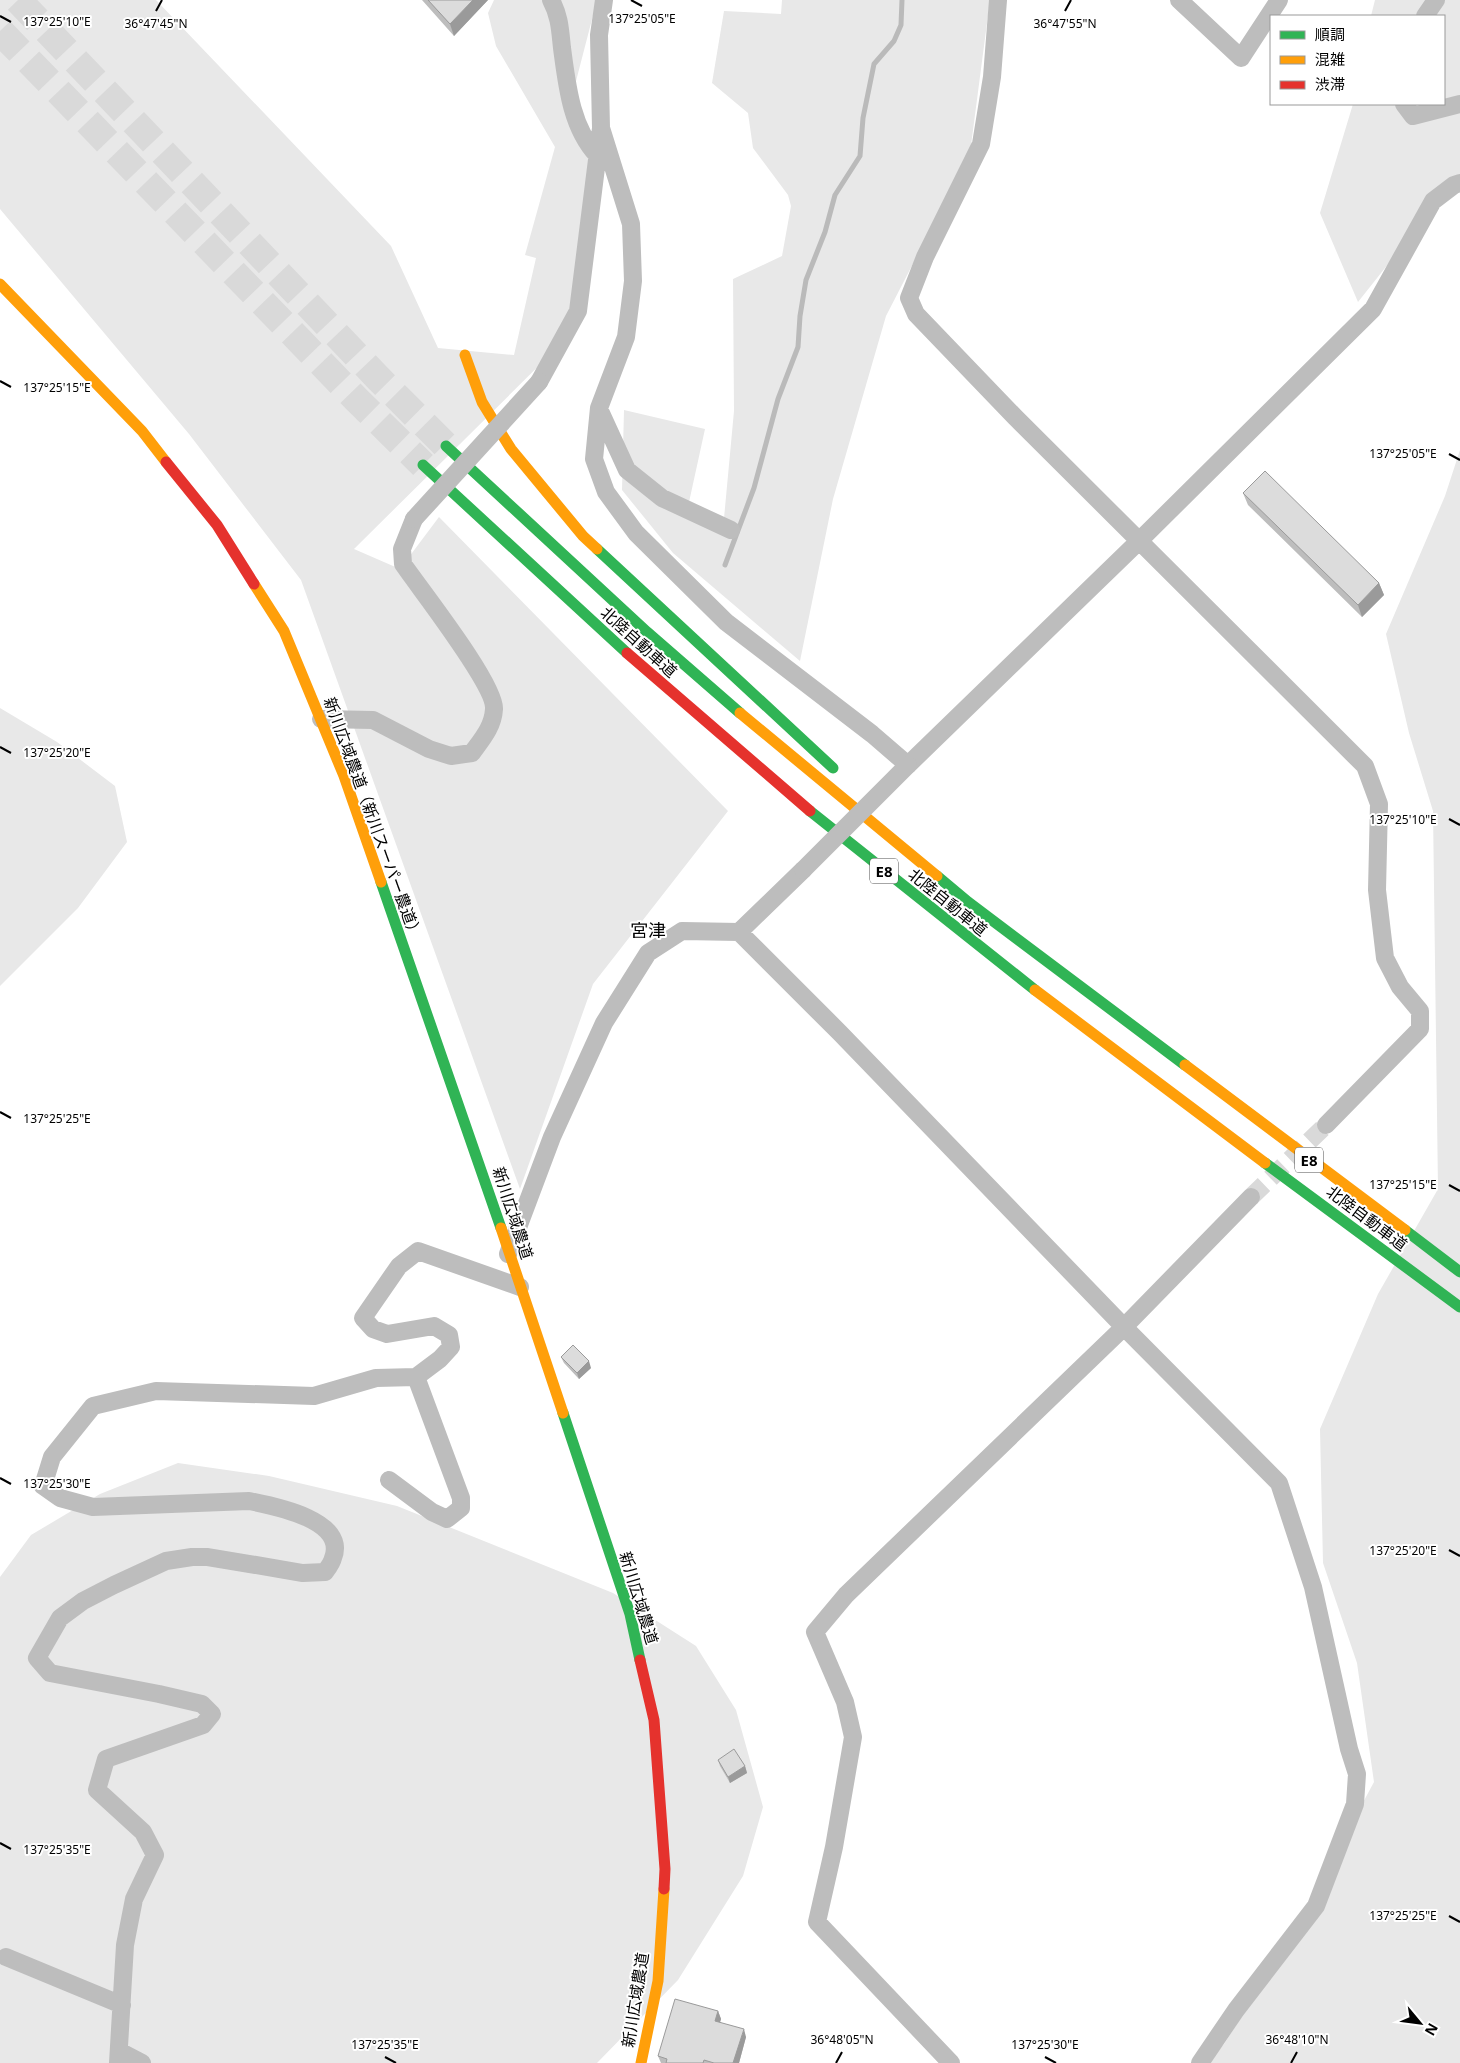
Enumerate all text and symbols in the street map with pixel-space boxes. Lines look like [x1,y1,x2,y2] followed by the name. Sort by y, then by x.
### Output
[608,10,676,27] text: 137°25'05"E
[23,13,91,30] text: 137°25'10"E
[124,15,188,32] text: 36°47'45"N
[1033,15,1097,32] text: 36°47'55"N
[1270,15,1445,105] legend
[1315,24,1345,44] text: 順調
[1315,49,1345,69] text: 混雑
[1315,74,1345,94] text: 渋滞
[23,379,91,396] text: 137°25'15"E
[1369,445,1437,462] text: 137°25'05"E
[596,602,682,682] street label: 北陸自動車道
[319,694,427,942] street label: 新川広域農道（新川スーパー農道）
[23,744,91,761] text: 137°25'20"E
[1369,811,1437,828] text: 137°25'10"E
[870,858,898,884] road number: E8
[904,863,992,941] street label: 北陸自動車道
[630,918,666,942] district label: 宮津
[23,1110,91,1127] text: 137°25'25"E
[1295,1148,1323,1172] road number: E8
[488,1164,538,1262] street label: 新川広域農道
[1369,1176,1437,1193] text: 137°25'15"E
[1322,1180,1412,1256] street label: 北陸自動車道
[23,1475,91,1492] text: 137°25'30"E
[1369,1542,1437,1559] text: 137°25'20"E
[614,1549,664,1647] street label: 新川広域農道
[23,1841,91,1858] text: 137°25'35"E
[1369,1907,1437,1924] text: 137°25'25"E
[617,1951,653,2049] street label: 新川広域農道
[1395,1998,1445,2048] north arrow
[1421,2020,1443,2039] text: N
[810,2031,874,2048] text: 36°48'05"N
[1265,2031,1329,2048] text: 36°48'10"N
[351,2036,419,2053] text: 137°25'35"E
[1011,2036,1079,2053] text: 137°25'30"E

